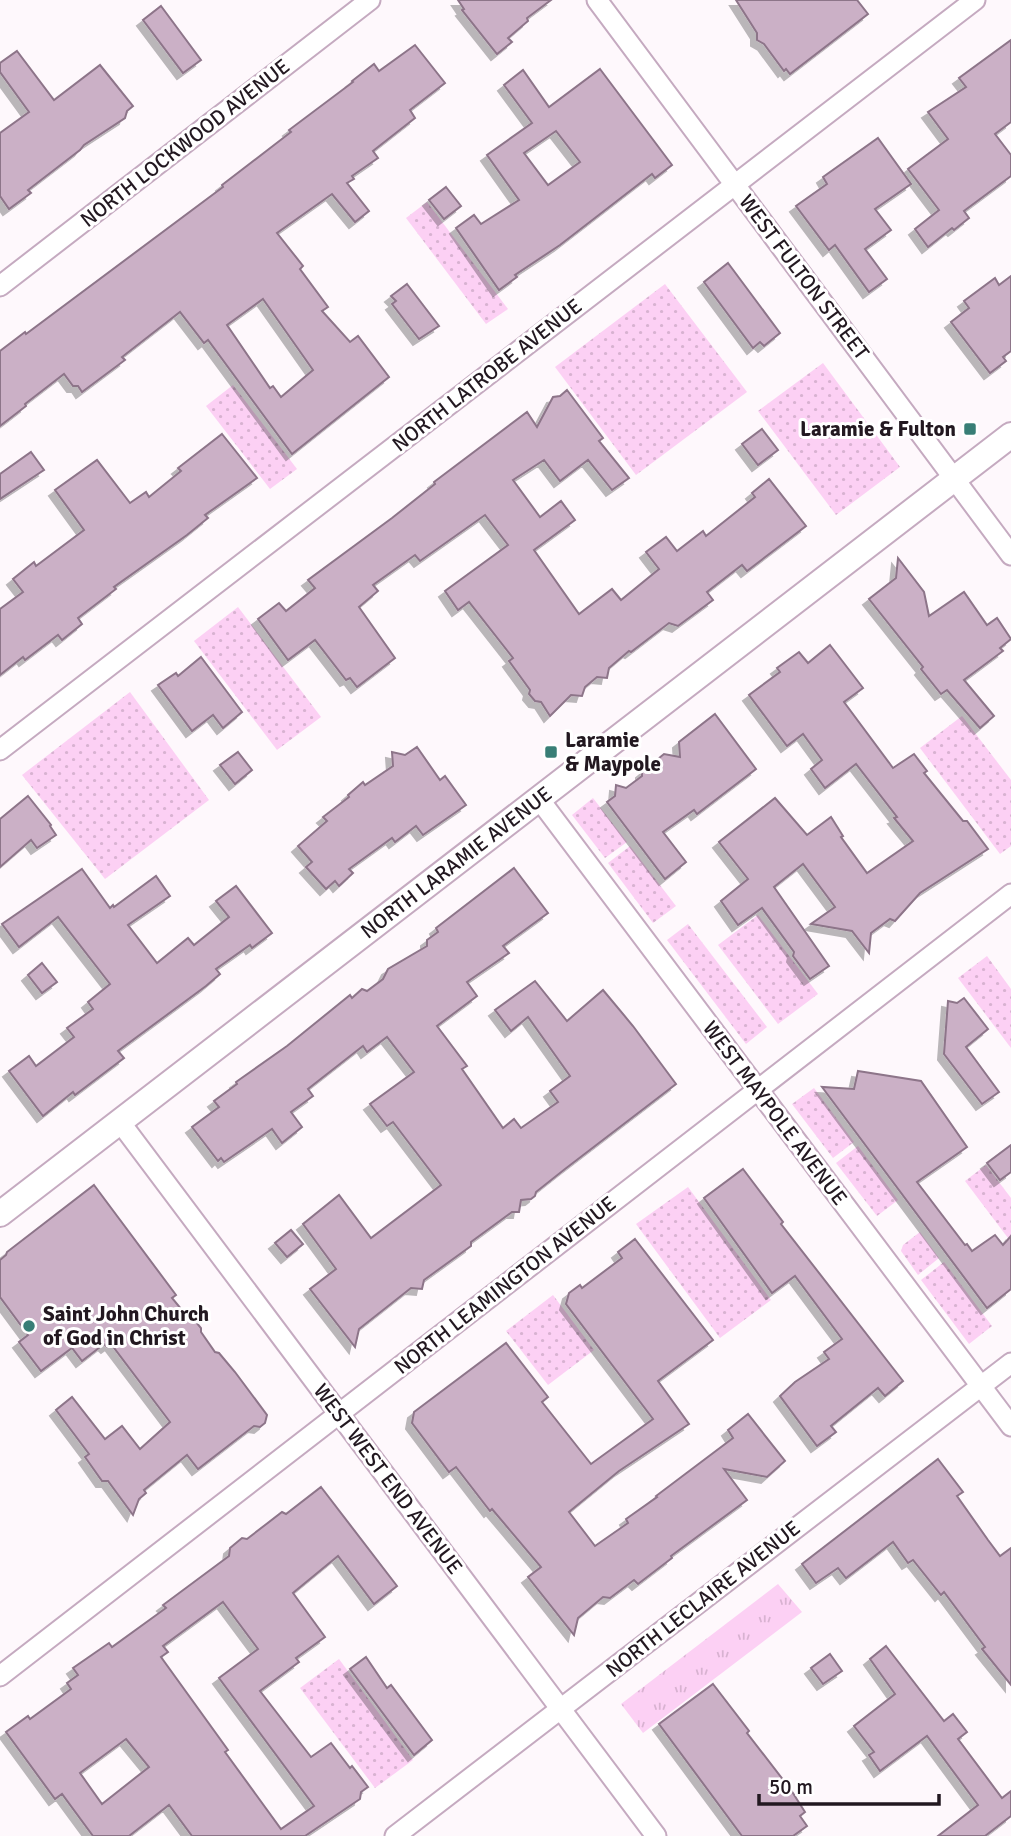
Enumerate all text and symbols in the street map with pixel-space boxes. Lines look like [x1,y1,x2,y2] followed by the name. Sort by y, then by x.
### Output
[75,53,295,233] street label: NORTH LOCKWOOD AVENUE
[733,189,875,365] street label: WEST FULTON STREET
[387,293,587,457] street label: NORTH LATROBE AVENUE
[800,416,956,442] place label: Laramie & Fulton
[962,421,978,437] marker: Laramie & Fulton
[565,727,661,777] place label: Laramie & Maypole
[543,744,559,760] marker: Laramie & Maypole
[356,781,557,944] street label: NORTH LARAMIE AVENUE
[697,1016,853,1210] street label: WEST MAYPOLE AVENUE
[389,1190,621,1380] street label: NORTH LEAMINGTON AVENUE
[43,1301,209,1351] place label: Saint John Church of God in Christ
[21,1318,37,1334] marker: Saint John Church of God in Christ
[308,1379,468,1579] street label: WEST WEST END AVENUE
[601,1515,805,1683] street label: NORTH LECLAIRE AVENUE
[759,1762,939,1806] scale bar
[769,1774,813,1800] text: 50 m

